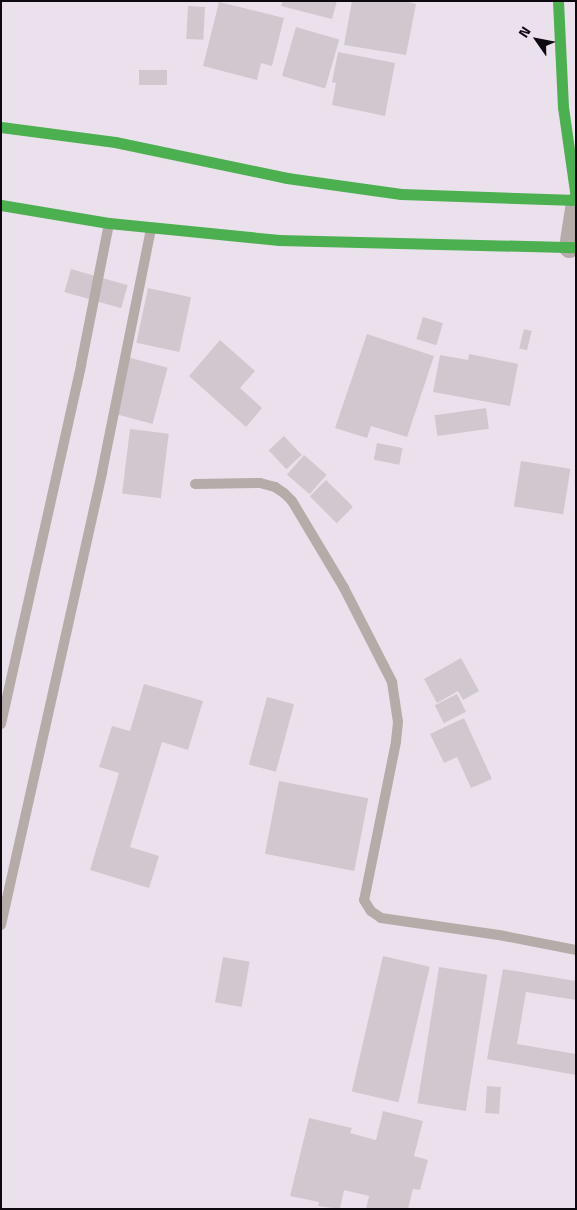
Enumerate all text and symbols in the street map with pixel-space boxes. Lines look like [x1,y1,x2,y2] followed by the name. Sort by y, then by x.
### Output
[512,15,562,65] north arrow
[513,22,535,41] text: N

